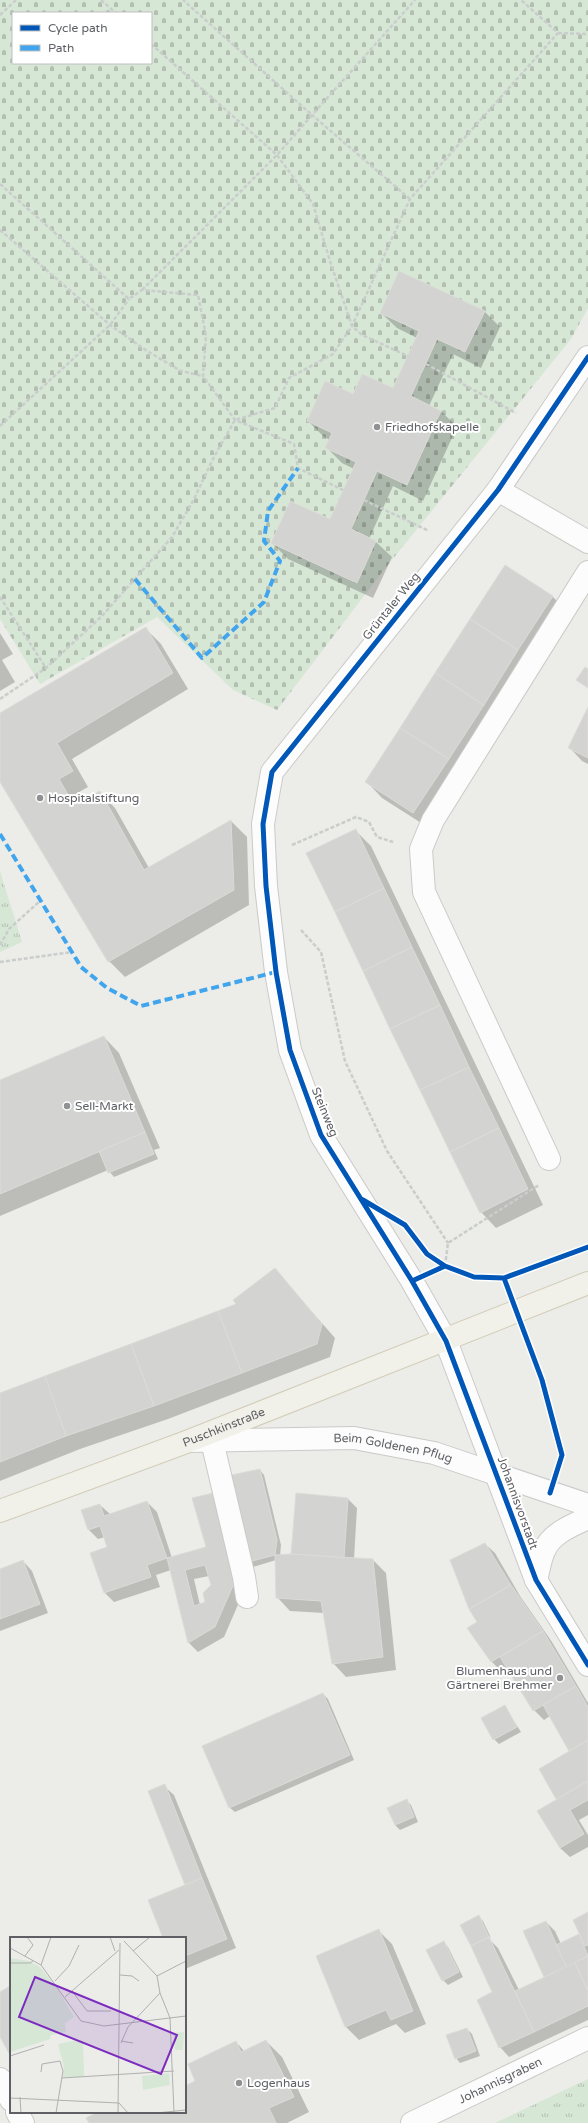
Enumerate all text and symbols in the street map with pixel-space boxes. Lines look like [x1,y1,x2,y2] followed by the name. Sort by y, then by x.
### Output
[12,12,152,64] legend
[48,21,107,35] text: Cycle path
[48,41,74,55] text: Path
[385,420,479,434] place label: Friedhofskapelle
[372,422,382,432] marker: Friedhofskapelle
[359,569,423,643] street label: Grüntaler Weg
[48,791,139,805] place label: Hospitalstiftung
[35,793,45,803] marker: Hospitalstiftung
[309,1085,341,1139] street label: Steinweg
[75,1099,134,1113] place label: Sell-Markt
[62,1101,72,1111] marker: Sell-Markt
[181,1405,267,1450] street label: Puschkinstraße
[333,1431,454,1466] street label: Beim Goldenen Pflug
[495,1455,541,1552] street label: Johannisvorstadt
[446,1664,552,1692] place label: Blumenhaus und Gärtnerei Brehmer
[555,1673,565,1683] marker: Blumenhaus und Gärtnerei Brehmer
[10,1937,186,2113] inset map
[456,2054,544,2106] street label: Johannisgraben
[247,2076,310,2090] place label: Logenhaus
[234,2078,244,2088] marker: Logenhaus

